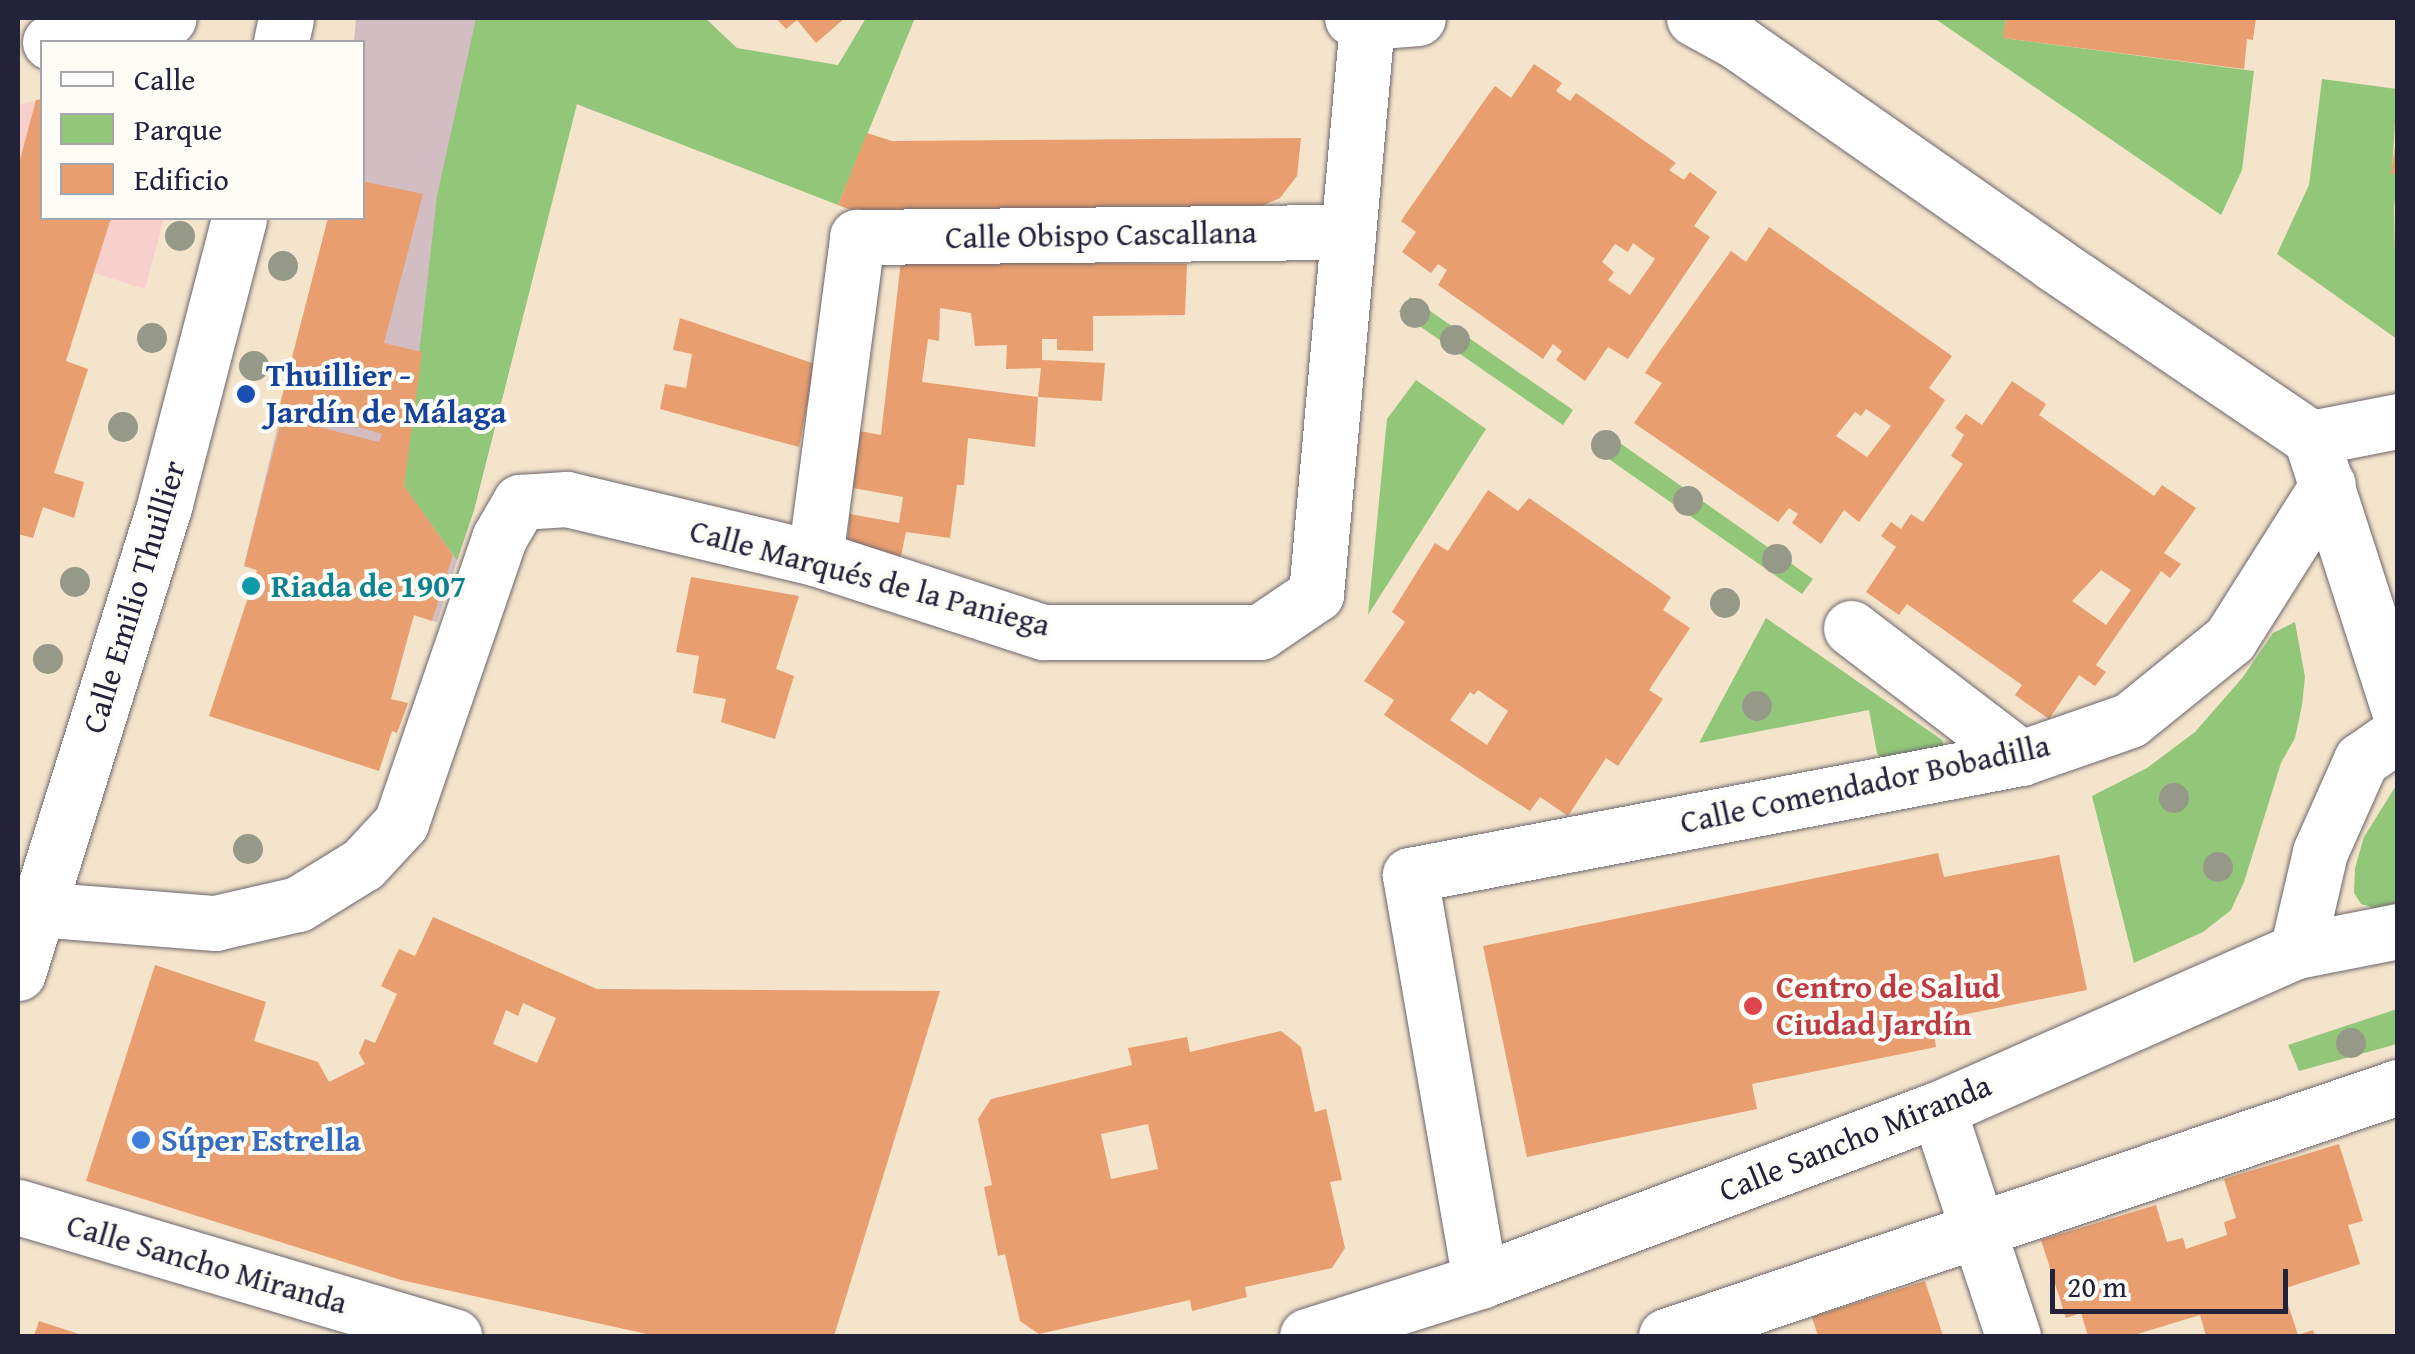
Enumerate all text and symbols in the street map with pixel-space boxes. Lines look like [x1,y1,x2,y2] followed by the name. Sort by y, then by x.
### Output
[40,40,365,220] legend
[134,57,195,101] text: Calle
[134,107,222,151] text: Parque
[134,157,229,201] text: Edificio
[945,213,1257,257] street label: Calle Obispo Cascallana
[266,357,507,432] place label: Thuillier - Jardín de Málaga
[235,383,257,405] marker: Thuillier - Jardín de Málaga
[74,456,194,738] street label: Calle Emilio Thuillier
[686,511,1054,645] street label: Calle Marqués de la Paniega
[271,567,466,605] place label: Riada de 1907
[240,575,262,597] marker: Riada de 1907
[1677,726,2053,842] street label: Calle Comendador Bobadilla
[1776,969,2000,1044] place label: Centro de Salud Ciudad Jardín
[1740,993,1766,1019] marker: Centro de Salud Ciudad Jardín
[1714,1066,1996,1210] street label: Calle Sancho Miranda
[161,1121,361,1159] place label: Súper Estrella
[130,1129,152,1151] marker: Súper Estrella
[62,1206,352,1322] street label: Calle Sancho Miranda
[2055,1249,2292,1311] scale bar
[2067,1264,2127,1308] text: 20 m

